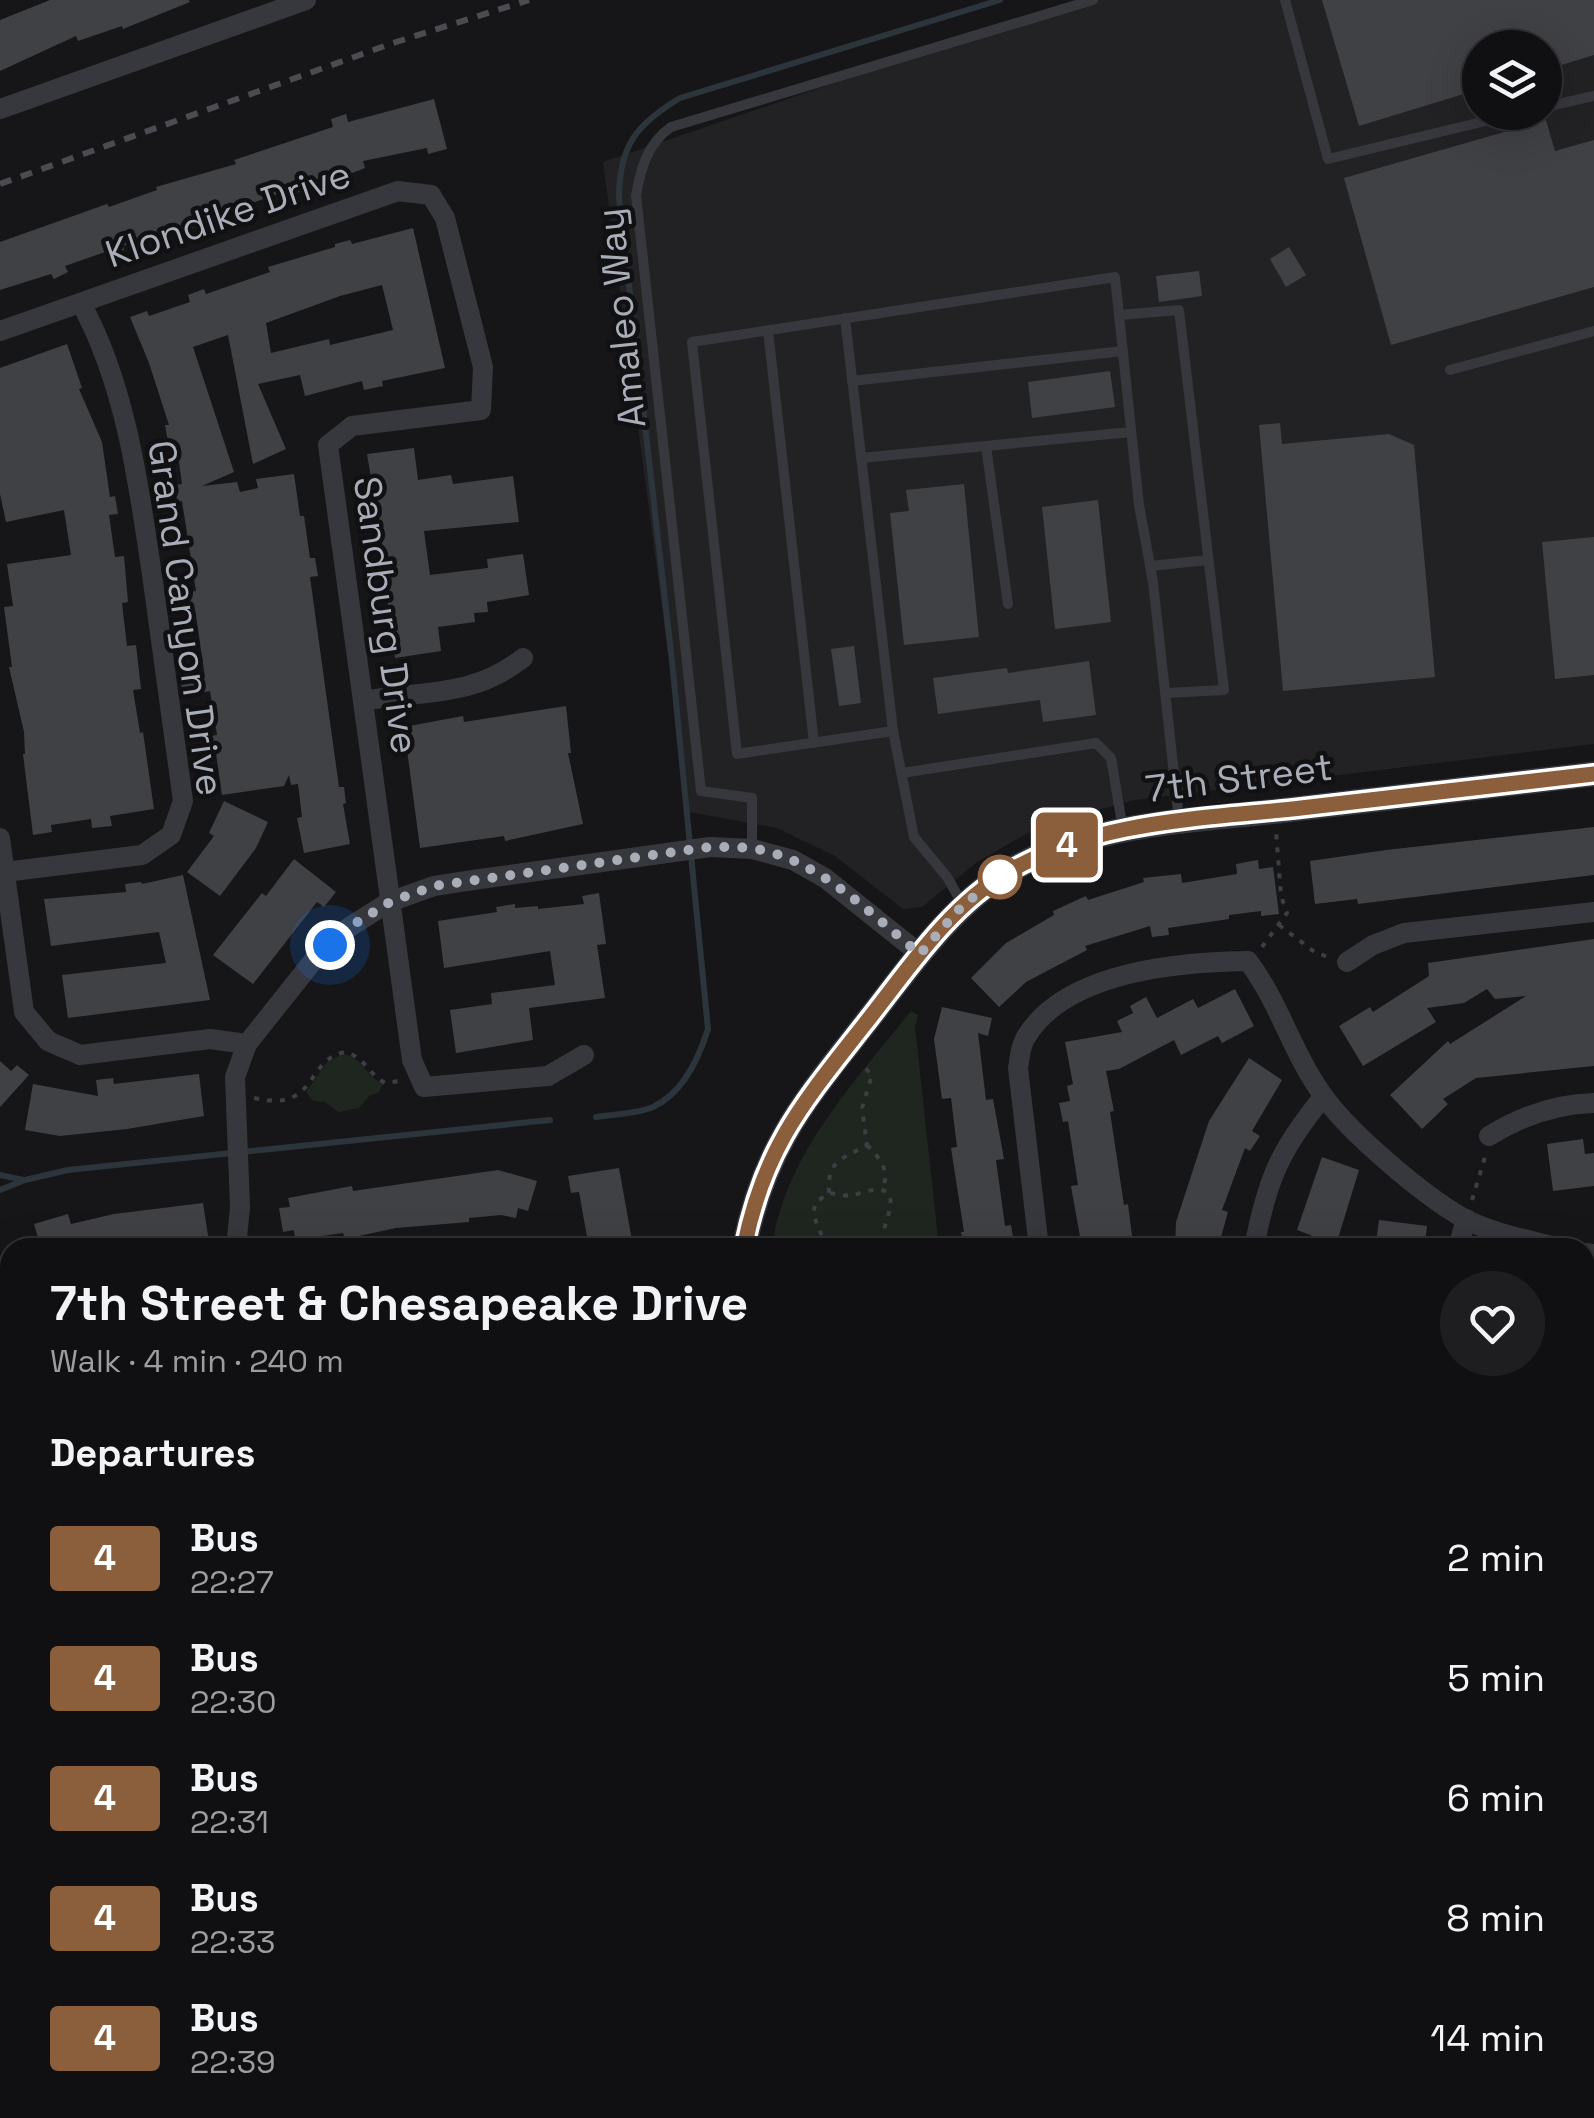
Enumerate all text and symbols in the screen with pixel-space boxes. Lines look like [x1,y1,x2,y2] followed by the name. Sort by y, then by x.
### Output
[1462,30,1562,130] map controls
[1462,30,1562,130] button: layers
[99,150,357,278] street label: Klondike Drive
[586,206,656,430] street label: Amaleo Way
[137,437,235,799] street label: Grand Canyon Drive
[343,473,429,757] street label: Sandburg Drive
[1143,743,1335,813] street label: 7th Street
[1034,812,1100,878] line badge: 4
[1056,823,1078,867] text: 4
[979,856,1021,898] unlabelled marker
[305,920,355,970] your location
[1440,1271,1545,1376] button: heart
[50,1273,748,1334] text: 7th Street & Chesapeake Drive
[50,1341,344,1381] text: Walk · 4 min · 240 m
[50,1429,255,1477] text: Departures
[190,1514,259,1562] text: Bus
[1447,1534,1545,1582] text: 2 min
[94,1536,116,1580] text: 4
[190,1562,274,1602] text: 22:27
[190,1634,259,1682] text: Bus
[1447,1654,1545,1702] text: 5 min
[94,1656,116,1700] text: 4
[190,1682,277,1722] text: 22:30
[190,1754,259,1802] text: Bus
[1447,1774,1545,1822] text: 6 min
[94,1776,116,1820] text: 4
[190,1802,269,1842] text: 22:31
[190,1874,259,1922] text: Bus
[1446,1894,1545,1942] text: 8 min
[94,1896,116,1940] text: 4
[190,1922,275,1962] text: 22:33
[190,1994,259,2042] text: Bus
[1430,2014,1545,2062] text: 14 min
[94,2016,116,2060] text: 4
[190,2042,276,2082] text: 22:39

